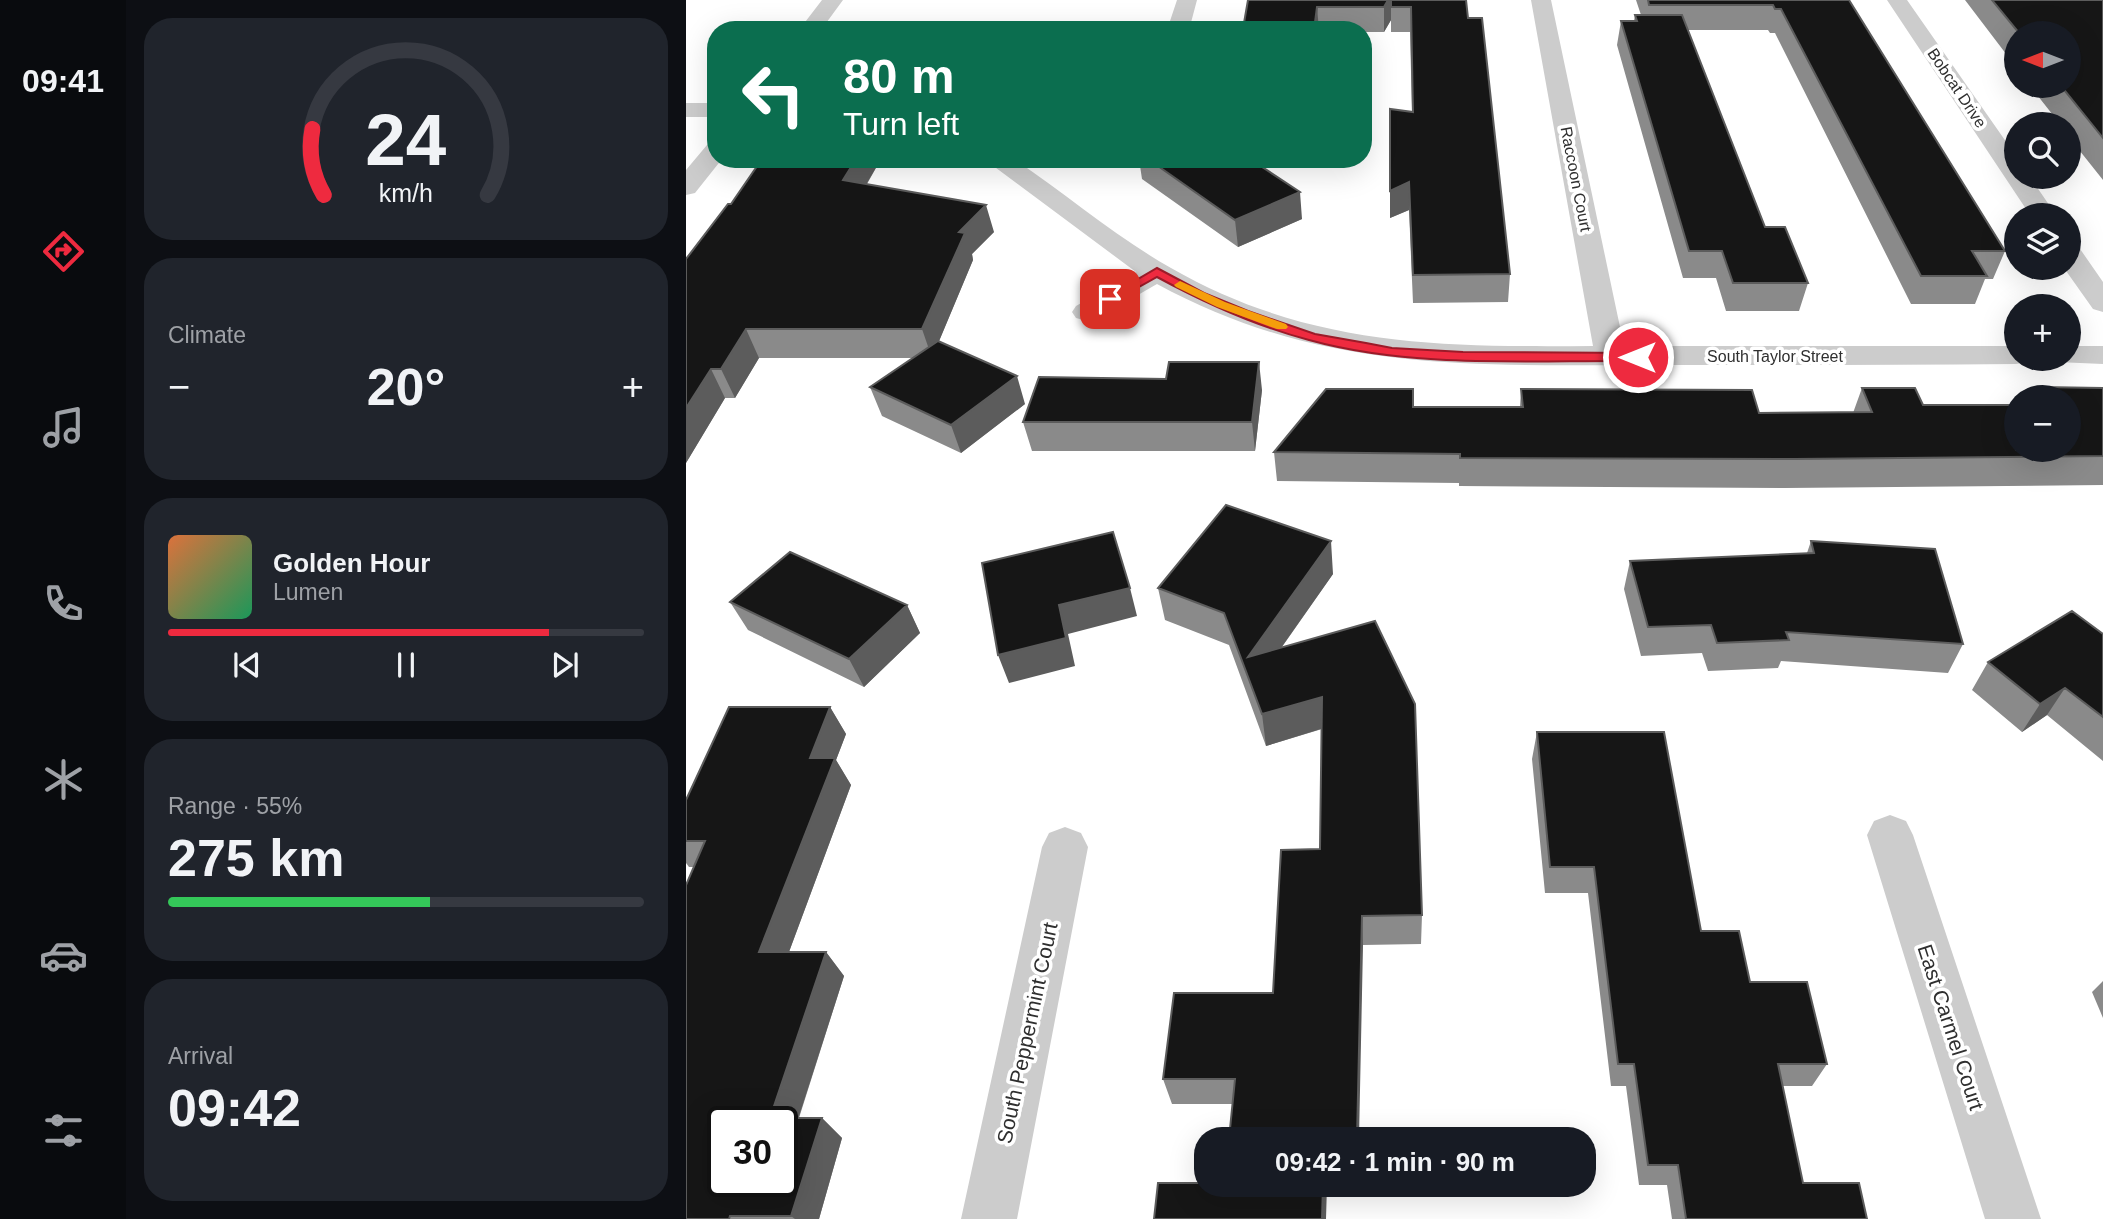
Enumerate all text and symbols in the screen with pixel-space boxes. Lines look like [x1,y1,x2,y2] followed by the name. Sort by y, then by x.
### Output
[2004,21,2081,98] north arrow
[2004,21,2081,462] map controls
[1924,45,1990,131] street label: Bobcat Drive
[728,49,819,140] icon: left
[843,49,955,103] text: 80 m
[22,63,104,99] text: 09:41
[366,99,447,180] text: 24
[843,106,959,142] text: Turn left
[2004,112,2081,189] button: search
[1557,125,1595,234] street label: Raccoon Court
[379,179,433,207] text: km/h
[2004,203,2081,280] button: layers
[39,227,88,276] icon: directions
[1080,269,1140,329] pin
[1091,280,1129,318] icon: arrive
[2004,294,2081,371] button: +
[1601,320,1675,394] position arrow
[168,322,246,348] text: Climate
[1707,348,1843,365] street label: South Taylor Street
[367,358,445,416] text: 20°
[168,366,190,408] text: −
[622,366,644,408] text: +
[2004,385,2081,462] button: −
[39,403,88,452] icon: music
[273,548,430,578] text: Golden Hour
[39,579,88,628] icon: phone
[273,579,343,605] text: Lumen
[228,646,266,684] icon: previous
[387,646,425,684] icon: pause
[546,646,584,684] icon: next
[39,755,88,804] icon: climate
[168,793,302,819] text: Range · 55%
[168,829,344,887] text: 275 km
[992,920,1062,1146] street label: South Peppermint Court
[39,931,88,980] icon: car
[1913,941,1989,1113] street label: East Carmel Court
[168,1043,233,1069] text: Arrival
[168,1079,301,1137] text: 09:42
[39,1106,88,1155] icon: filters
[707,1106,798,1197] speed limit sign: 30
[1275,1147,1515,1177] text: 09:42 · 1 min · 90 m

